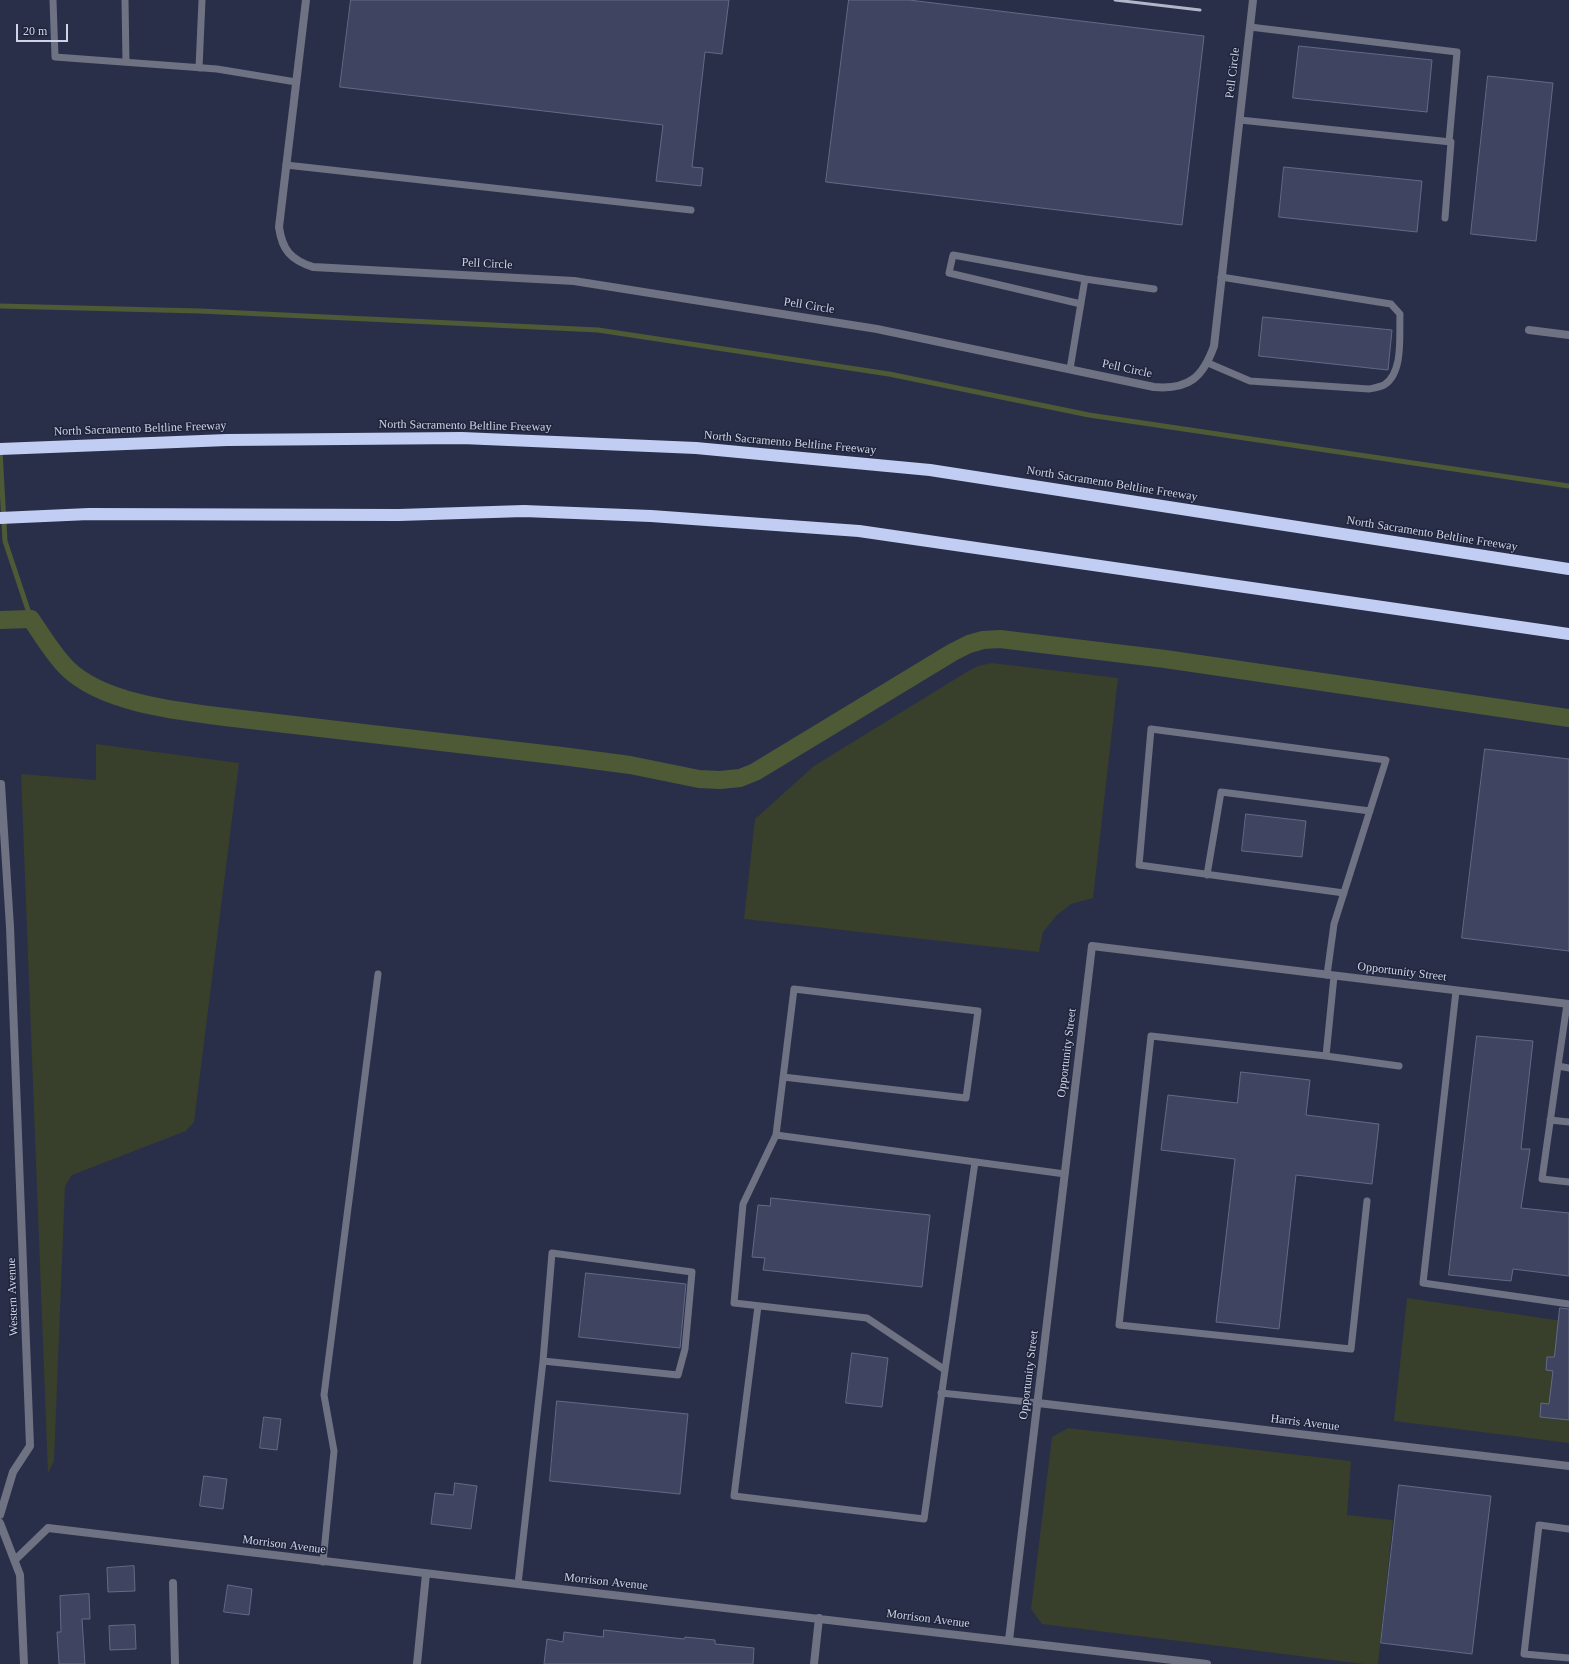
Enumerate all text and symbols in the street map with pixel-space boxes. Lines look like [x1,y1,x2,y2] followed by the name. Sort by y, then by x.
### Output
[18,16,70,42] scale bar
[23,24,47,38] text: 20 m
[1223,47,1243,99] street label: Pell Circle
[461,255,513,273] street label: Pell Circle
[783,295,835,317] street label: Pell Circle
[1101,357,1153,381] street label: Pell Circle
[378,417,552,435] street label: North Sacramento Beltline Freeway
[53,419,227,439] street label: North Sacramento Beltline Freeway
[703,428,877,458] street label: North Sacramento Beltline Freeway
[1025,463,1199,505] street label: North Sacramento Beltline Freeway
[1345,513,1519,555] street label: North Sacramento Beltline Freeway
[1357,959,1447,985] street label: Opportunity Street
[1054,1008,1080,1098] street label: Opportunity Street
[4,1258,22,1336] street label: Western Avenue
[1016,1330,1042,1420] street label: Opportunity Street
[1270,1412,1340,1434] street label: Harris Avenue
[241,1533,327,1557] street label: Morrison Avenue
[563,1570,649,1594] street label: Morrison Avenue
[885,1607,971,1631] street label: Morrison Avenue

